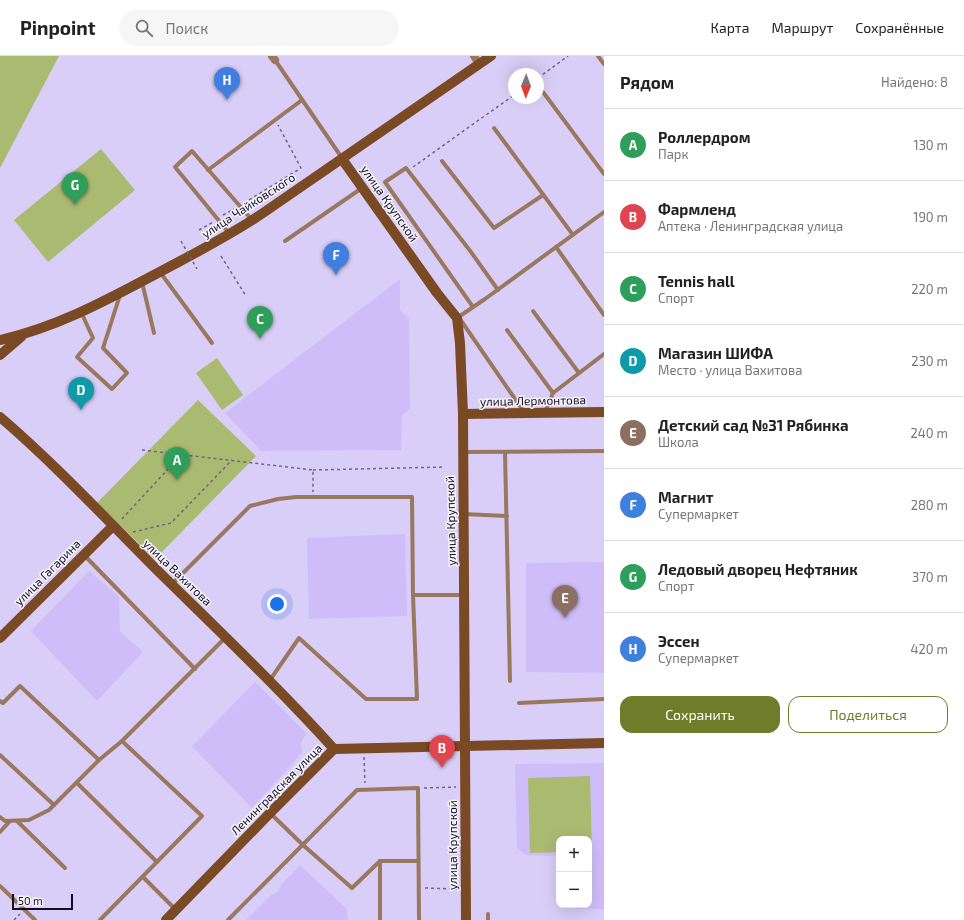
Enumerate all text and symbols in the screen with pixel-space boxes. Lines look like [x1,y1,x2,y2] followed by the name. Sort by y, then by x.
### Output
[119,10,399,46] search box
[20,16,95,39] text: Pinpoint
[133,17,155,39] icon: search
[165,19,208,37] text: Поиск
[711,19,749,36] text: Карта
[771,19,833,36] text: Маршрут
[855,19,944,36] text: Сохранённые
[214,67,240,100] pin: H
[508,68,544,104] north arrow
[620,72,674,92] text: Рядом
[881,74,948,90] text: Найдено: 8
[658,128,750,146] text: Роллердром
[629,137,637,153] text: A
[913,137,948,153] text: 130 m
[658,146,688,162] text: Парк
[358,162,421,244] street label: улица Крупской
[199,169,298,241] street label: улица Чайковского
[62,172,88,205] pin: G
[658,200,736,218] text: Фармленд
[629,209,637,225] text: B
[913,209,948,225] text: 190 m
[658,218,843,234] text: Аптека · Ленинградская улица
[323,242,349,275] pin: F
[658,272,735,290] text: Tennis hall
[629,281,637,297] text: C
[911,281,948,297] text: 220 m
[658,290,694,306] text: Спорт
[247,306,273,339] pin: C
[658,344,773,362] text: Магазин ШИФА
[629,353,637,369] text: D
[911,353,948,369] text: 230 m
[658,362,802,378] text: Место · улица Вахитова
[68,377,94,410] pin: D
[480,392,586,409] street label: улица Лермонтова
[658,416,849,434] text: Детский сад №31 Рябинка
[629,425,637,441] text: E
[911,425,948,441] text: 240 m
[658,434,699,450] text: Школа
[164,447,190,480] pin: A
[442,476,459,566] street label: улица Крупской
[658,488,713,506] text: Магнит
[629,497,637,513] text: F
[911,497,948,513] text: 280 m
[658,506,739,522] text: Супермаркет
[11,536,84,609] street label: улица Гагарина
[140,536,215,609] street label: улица Вахитова
[658,560,858,578] text: Ледовый дворец Нефтяник
[629,569,637,585] text: G
[912,569,948,585] text: 370 m
[658,578,694,594] text: Спорт
[552,585,578,618] pin: E
[267,594,287,614] your location
[658,632,700,650] text: Эссен
[629,641,637,657] text: H
[911,641,948,657] text: 420 m
[658,650,739,666] text: Супермаркет
[620,696,780,733] button: Сохранить
[788,696,948,733] button: Поделиться
[429,735,455,768] pin: B
[228,741,325,838] street label: Ленинградская улица
[445,800,460,890] street label: улица Крупской
[556,836,592,908] map controls
[556,836,592,872] button: +
[556,872,592,908] button: −
[12,892,73,911] scale bar
[18,894,43,907] text: 50 m

